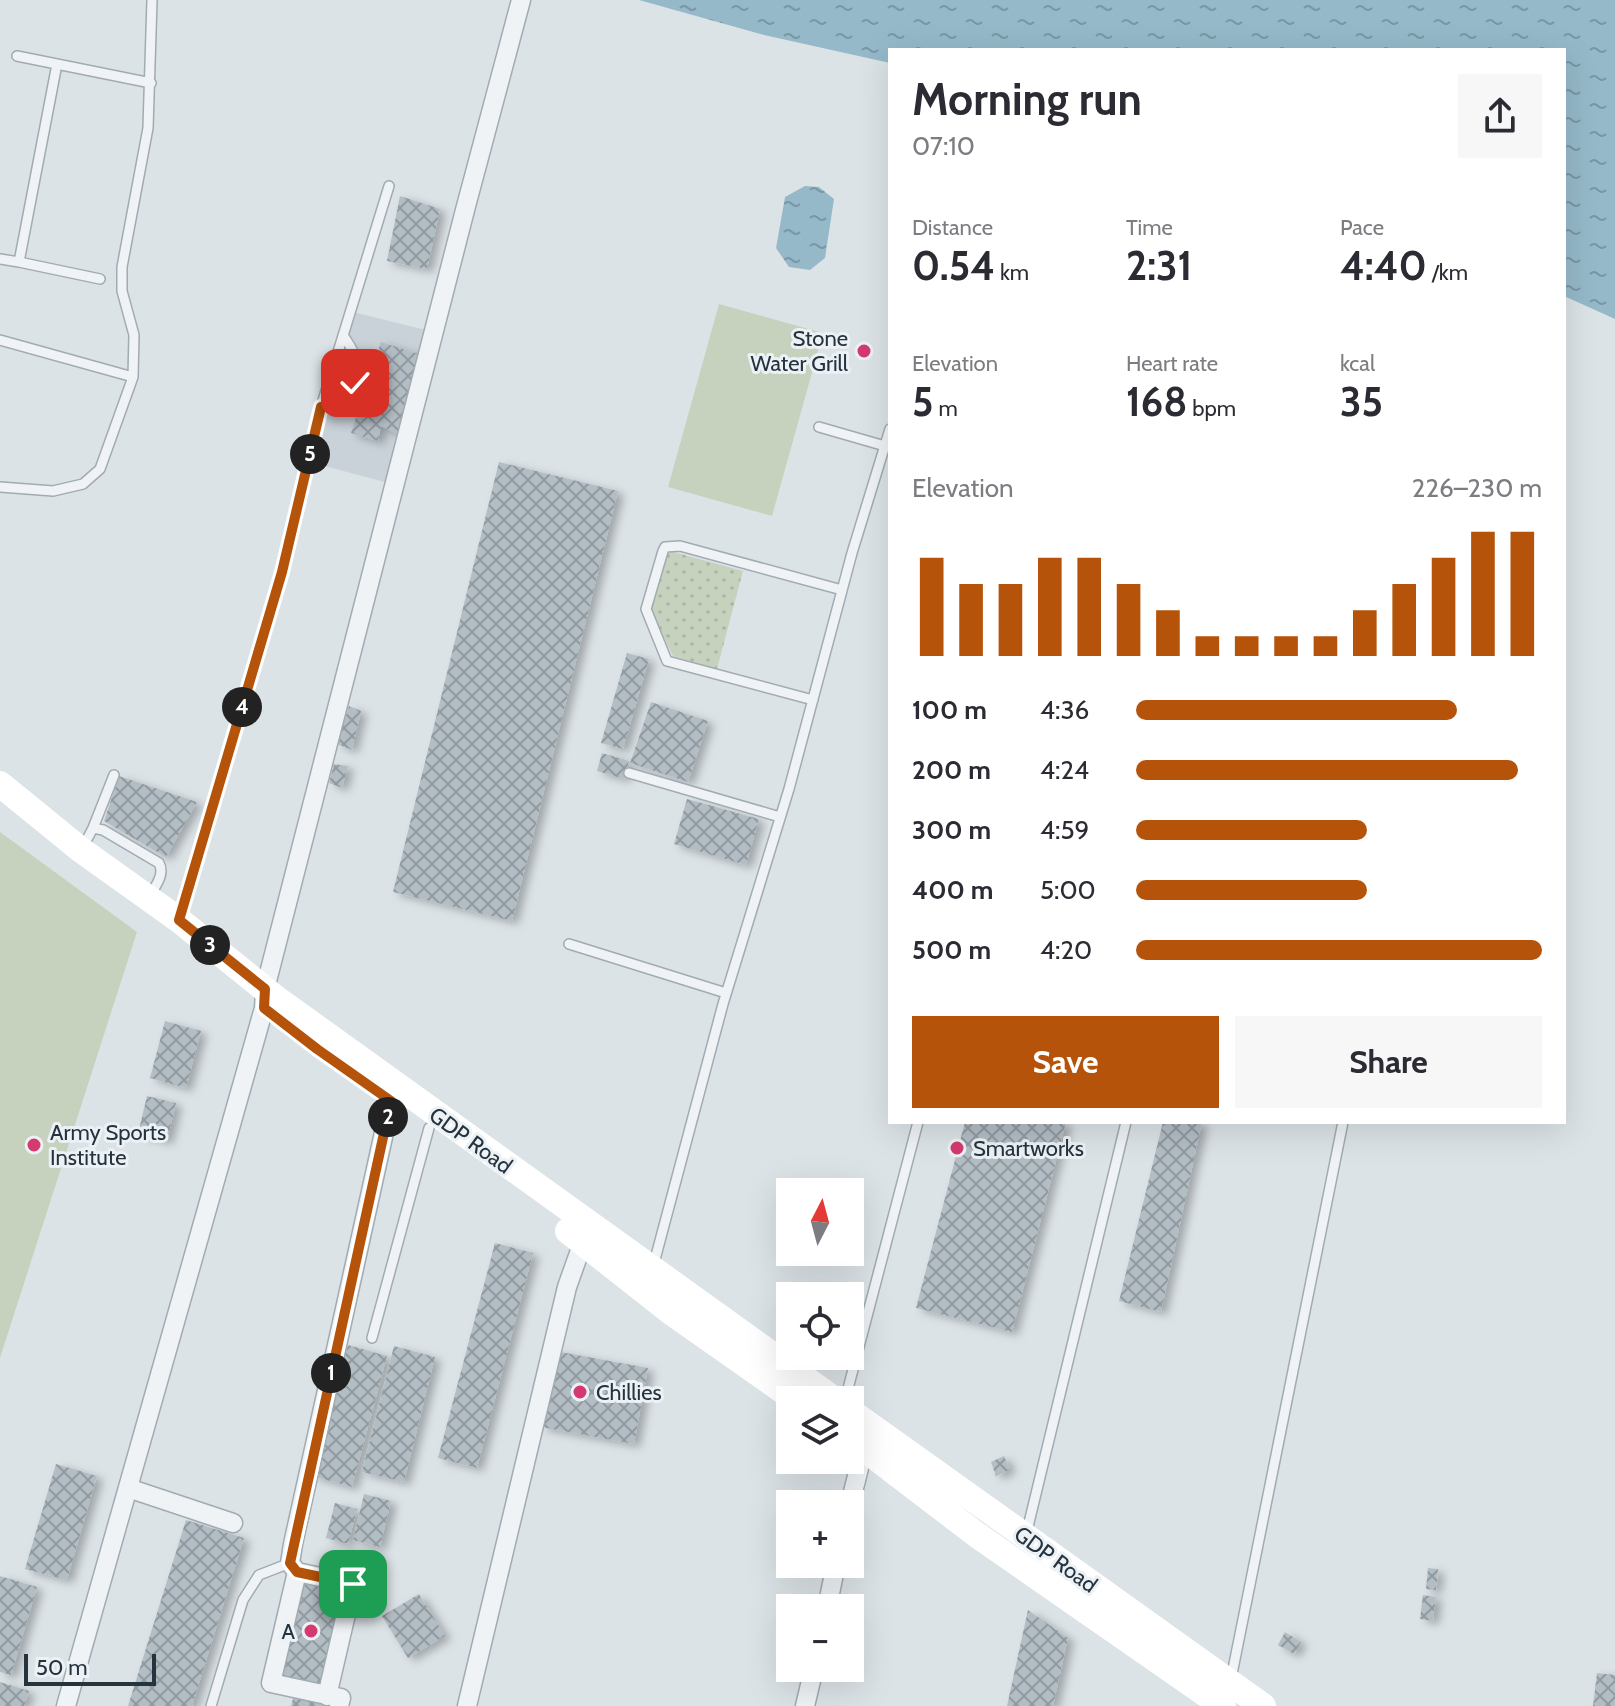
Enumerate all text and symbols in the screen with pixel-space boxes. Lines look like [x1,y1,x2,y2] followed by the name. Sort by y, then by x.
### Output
[912,73,1142,126] text: Morning run
[1458,74,1542,158] button: share
[912,130,975,162] text: 07:10
[912,214,993,241] text: Distance
[1126,214,1173,241] text: Time
[1340,214,1384,241] text: Pace
[912,241,995,290] text: 0.54
[1126,241,1192,290] text: 2:31
[1340,241,1427,290] text: 4:40
[995,259,1029,286] text: km
[1427,259,1468,286] text: /km
[751,325,849,377] place label: Stone Water Grill
[855,342,873,360] marker: Stone Water Grill
[321,349,389,417] pin
[912,350,998,377] text: Elevation
[1126,350,1218,377] text: Heart rate
[1340,350,1375,377] text: kcal
[333,361,377,405] icon: check
[912,377,933,426] text: 5
[1126,377,1187,426] text: 168
[1340,377,1383,426] text: 35
[933,395,958,422] text: m
[1187,395,1236,422] text: bpm
[290,434,330,474] pin: 5
[304,440,316,467] text: 5
[912,472,1014,504] text: Elevation
[1412,472,1542,504] text: 226–230 m
[222,687,262,727] pin: 4
[235,693,249,720] text: 4
[912,694,987,726] text: 100 m
[1040,694,1089,726] text: 4:36
[912,754,991,786] text: 200 m
[1040,754,1089,786] text: 4:24
[912,814,991,846] text: 300 m
[1040,814,1089,846] text: 4:59
[912,874,993,906] text: 400 m
[1040,874,1096,906] text: 5:00
[190,925,230,965] pin: 3
[204,931,216,958] text: 3
[912,934,991,966] text: 500 m
[1040,934,1092,966] text: 4:20
[912,1016,1219,1108] button: Save
[1235,1016,1542,1108] button: Share
[368,1097,408,1137] pin: 2
[424,1101,517,1180] street label: GDP Road
[382,1103,394,1130] text: 2
[50,1119,166,1171] place label: Army Sports Institute
[973,1135,1084,1162] place label: Smartworks
[25,1136,43,1154] marker: Army Sports Institute
[948,1139,966,1157] marker: Smartworks
[776,1178,864,1266] north arrow
[776,1178,864,1682] map controls
[776,1282,864,1370] button: locate
[311,1353,351,1393] pin: 1
[327,1359,335,1386] text: 1
[596,1379,662,1406] place label: Chillies
[571,1383,589,1401] marker: Chillies
[776,1386,864,1474] button: layers
[776,1490,864,1578] button: +
[1009,1520,1102,1599] street label: GDP Road
[319,1550,387,1618] pin
[331,1562,375,1606] icon: arrive
[776,1594,864,1682] button: −
[281,1618,295,1645] place label: A
[302,1622,320,1640] marker: A
[24,1650,156,1686] scale bar
[36,1654,88,1681] text: 50 m

